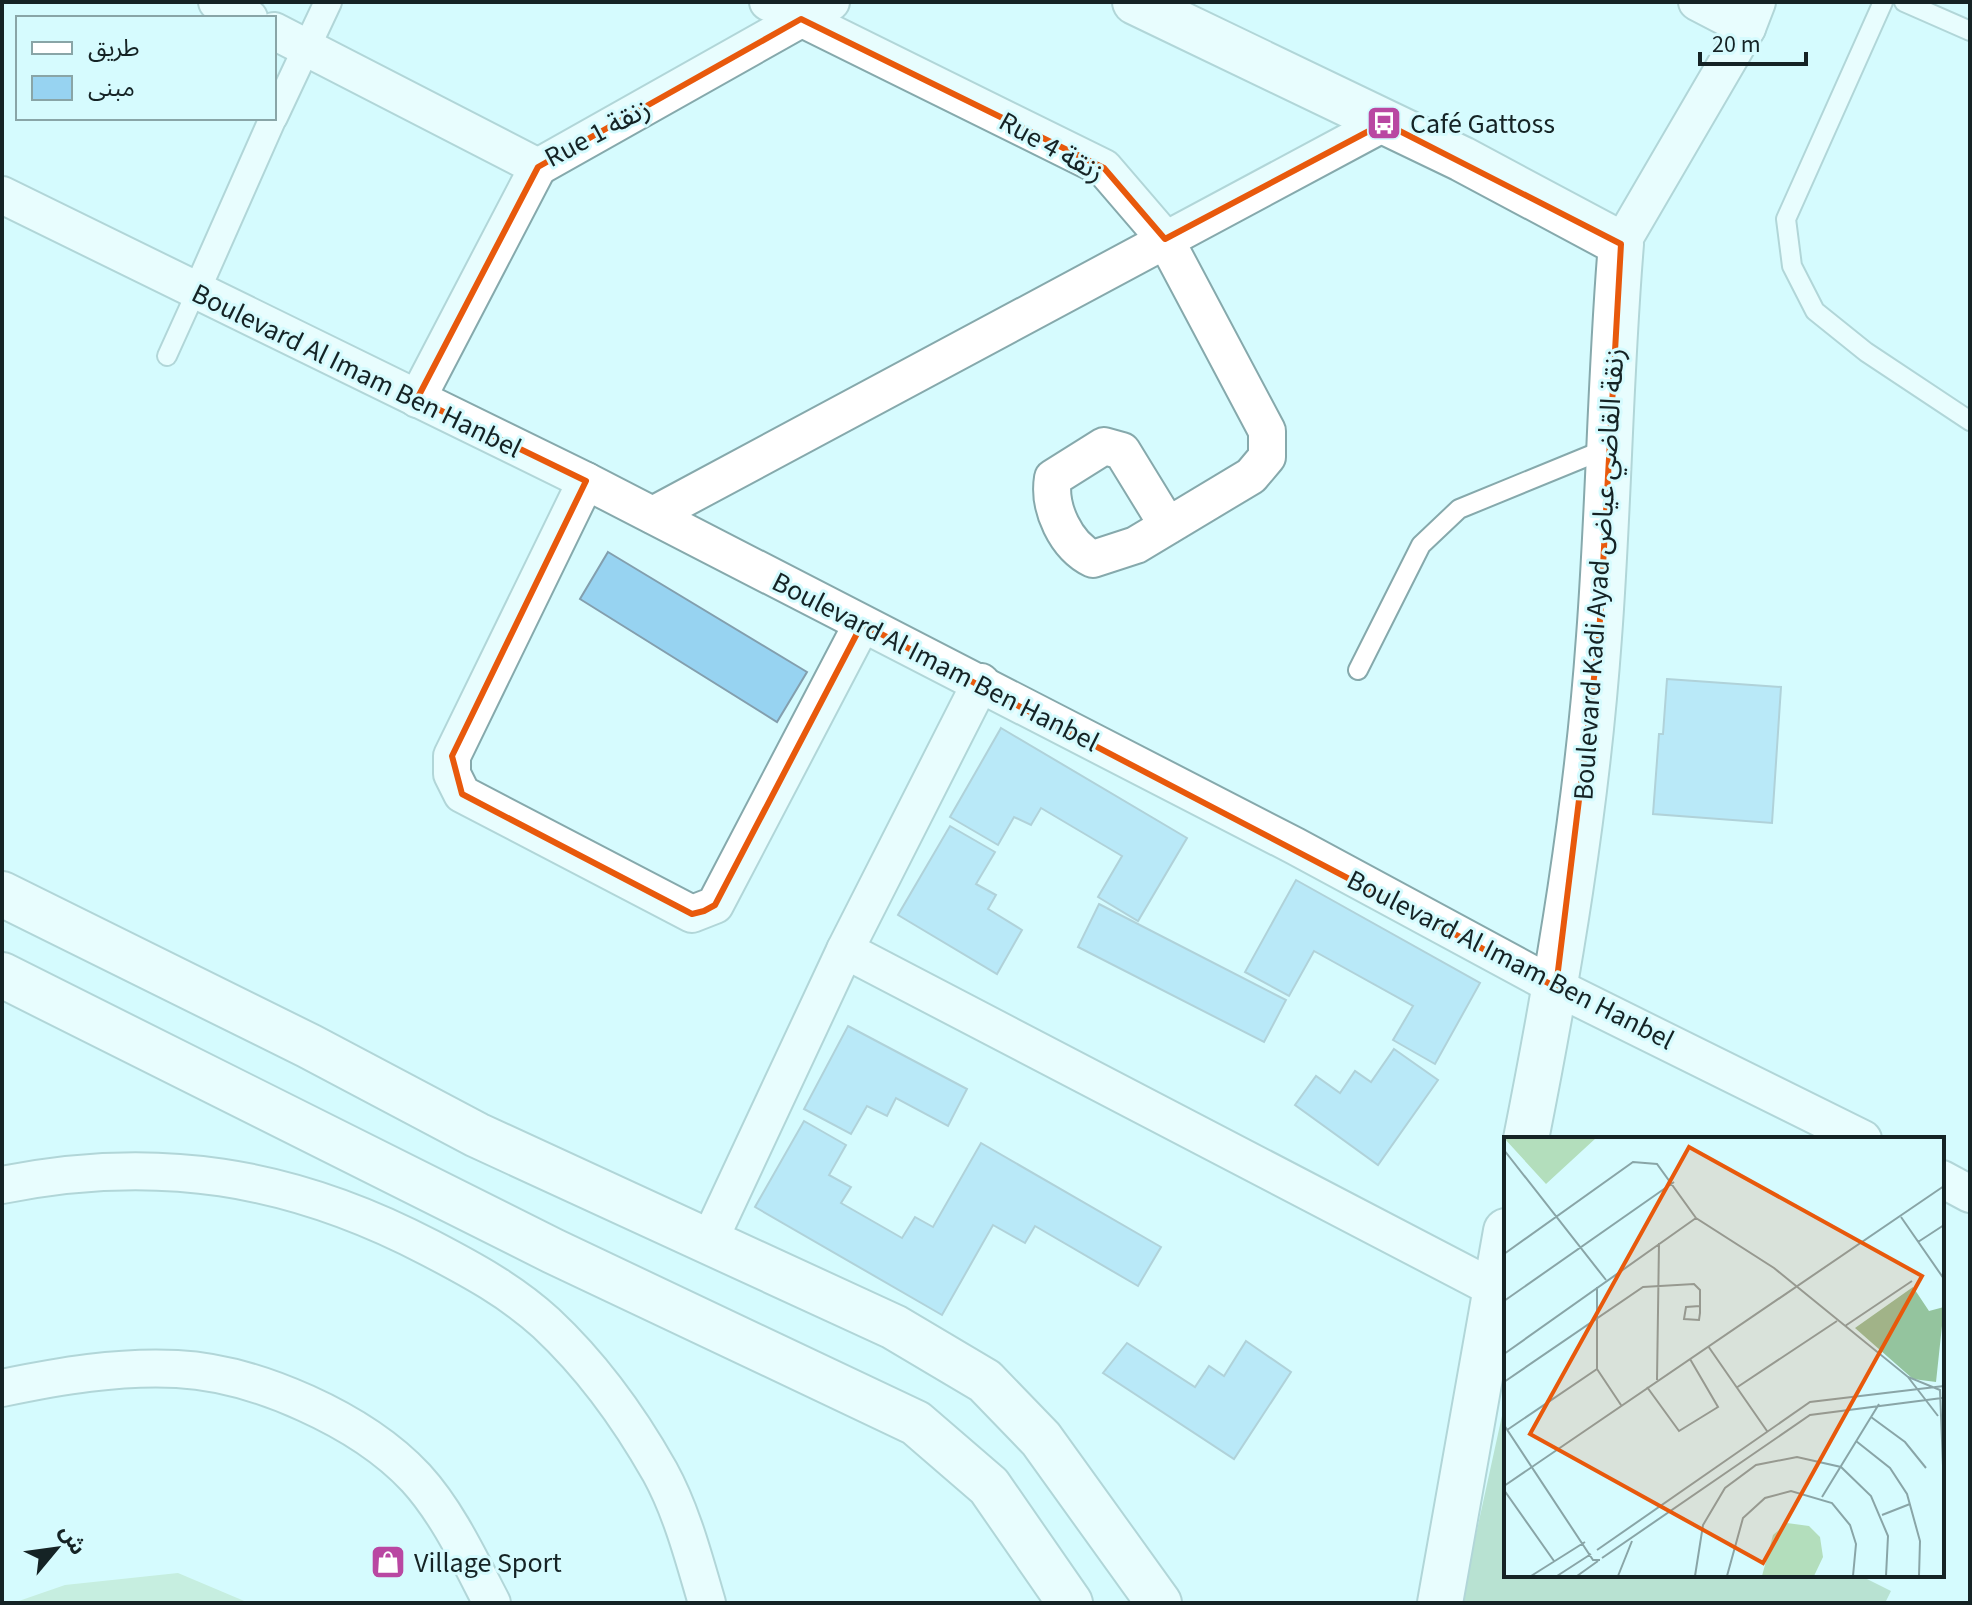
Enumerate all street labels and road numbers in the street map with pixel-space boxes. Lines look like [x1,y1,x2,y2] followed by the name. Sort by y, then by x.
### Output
[537,88,657,177] street label: Rue 1 زنقة
[992,102,1111,192] street label: Rue 4 زنقة
[185,274,528,468] street label: Boulevard Al Imam Ben Hanbel
[1563,347,1635,802] street label: Boulevard Kadi Ayad زنقة القاضي عياض
[765,562,1106,762] street label: Boulevard Al Imam Ben Hanbel
[1340,860,1681,1060] street label: Boulevard Al Imam Ben Hanbel

